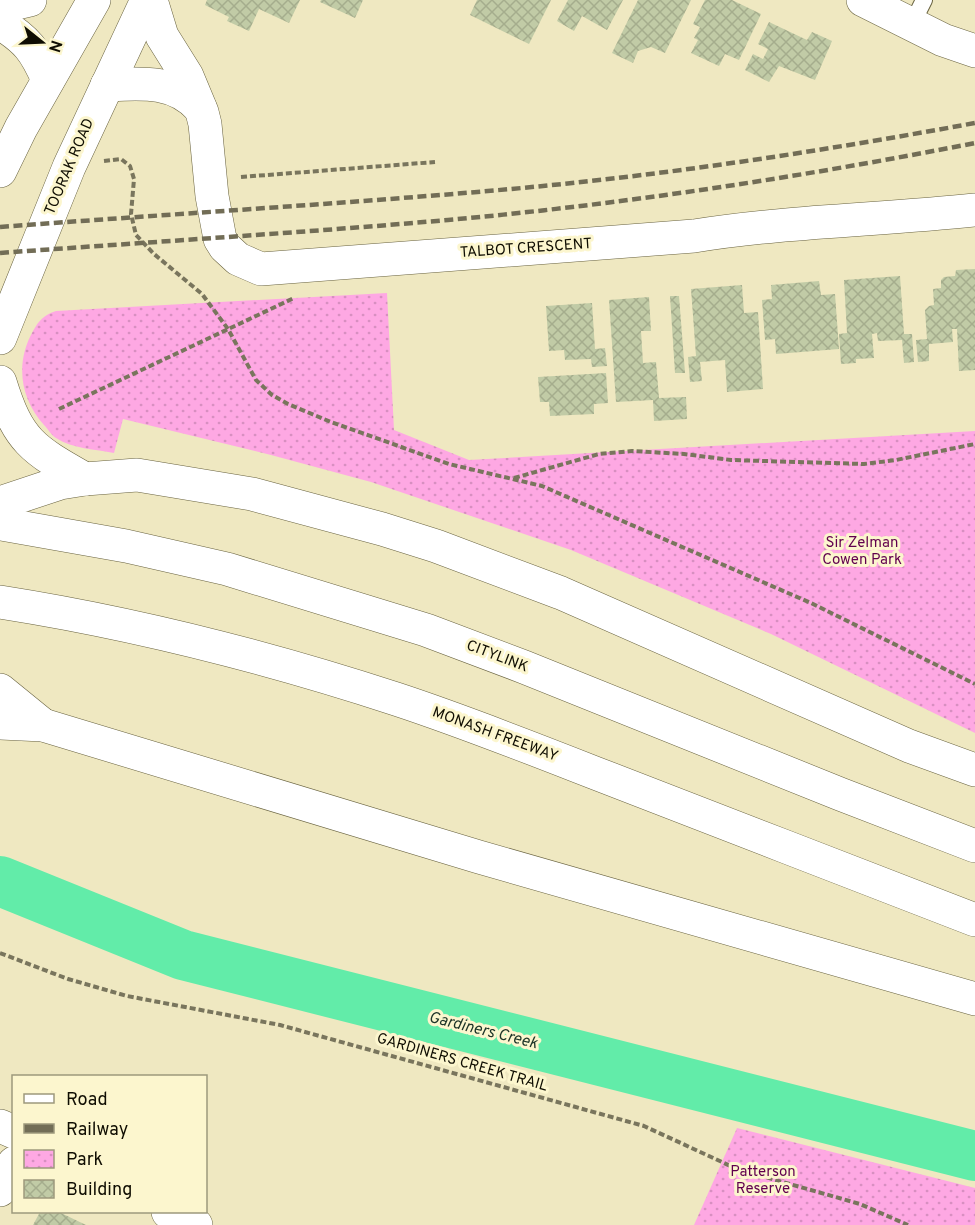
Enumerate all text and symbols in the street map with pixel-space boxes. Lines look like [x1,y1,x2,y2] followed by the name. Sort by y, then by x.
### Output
[12,12,72,72] north arrow
[43,37,66,55] text: N
[41,116,99,218] street label: TOORAK ROAD
[459,235,593,263] street label: TALBOT CRESCENT
[822,534,902,570] park label: Sir Zelman Cowen Park
[463,637,531,677] street label: CITYLINK
[429,703,561,767] street label: MONASH FREEWAY
[427,1008,540,1054] water label: Gardiners Creek
[374,1030,550,1096] street label: GARDINERS CREEK TRAIL
[12,1075,207,1213] legend
[66,1089,108,1112] text: Road
[66,1119,128,1142] text: Railway
[66,1149,103,1172] text: Park
[730,1163,796,1199] park label: Patterson Reserve
[66,1179,132,1202] text: Building

